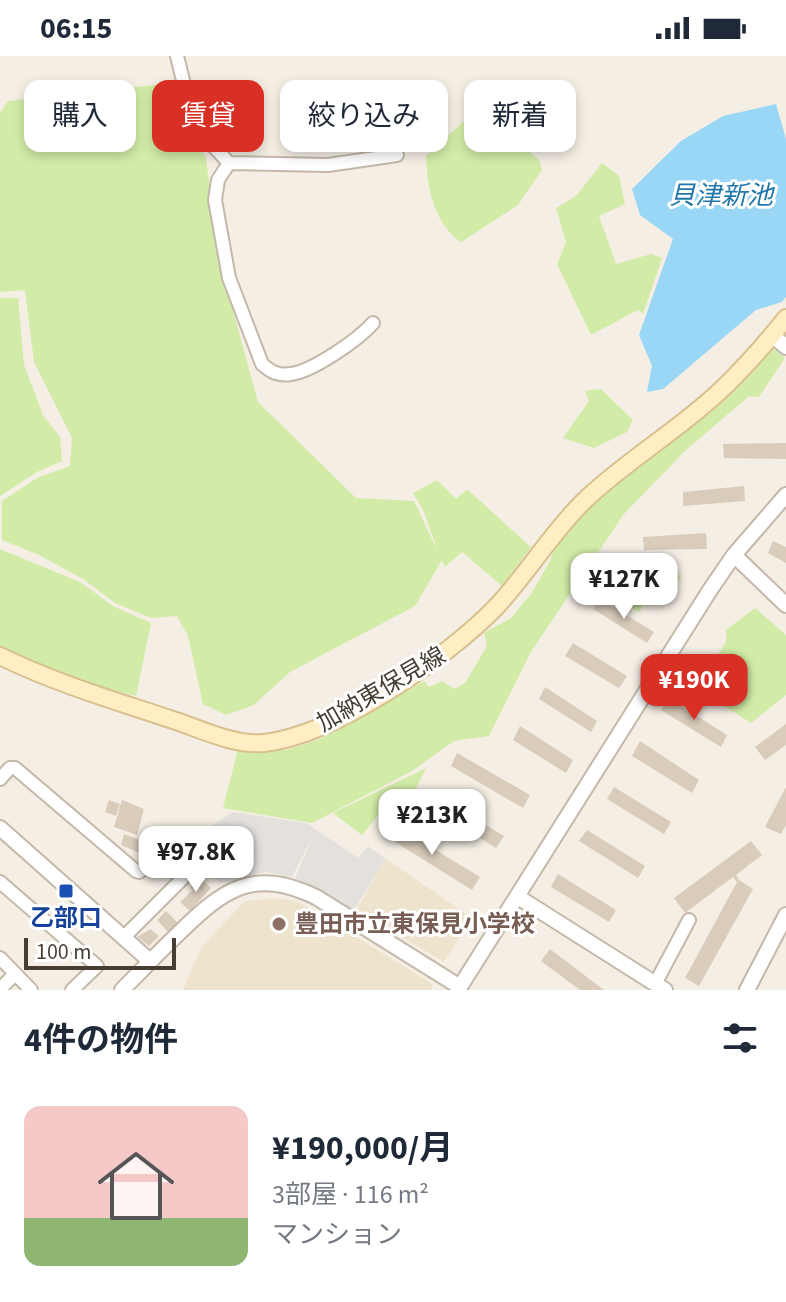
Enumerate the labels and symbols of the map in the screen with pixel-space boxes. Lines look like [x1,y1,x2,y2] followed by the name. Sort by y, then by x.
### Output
[669,177,776,214] water label: 貝津新池
[568,553,680,621] pin: ¥127K
[310,638,452,741] street label: 加納東保見線
[638,654,750,722] pin: ¥190K
[376,789,488,857] pin: ¥213K
[131,826,261,894] pin: ¥97.8K
[57,882,75,900] marker: 乙部口
[30,901,102,936] place label: 乙部口
[295,907,535,942] place label: 豊田市立東保見小学校
[270,915,288,933] marker: 豊田市立東保見小学校
[24,934,176,970] scale bar

